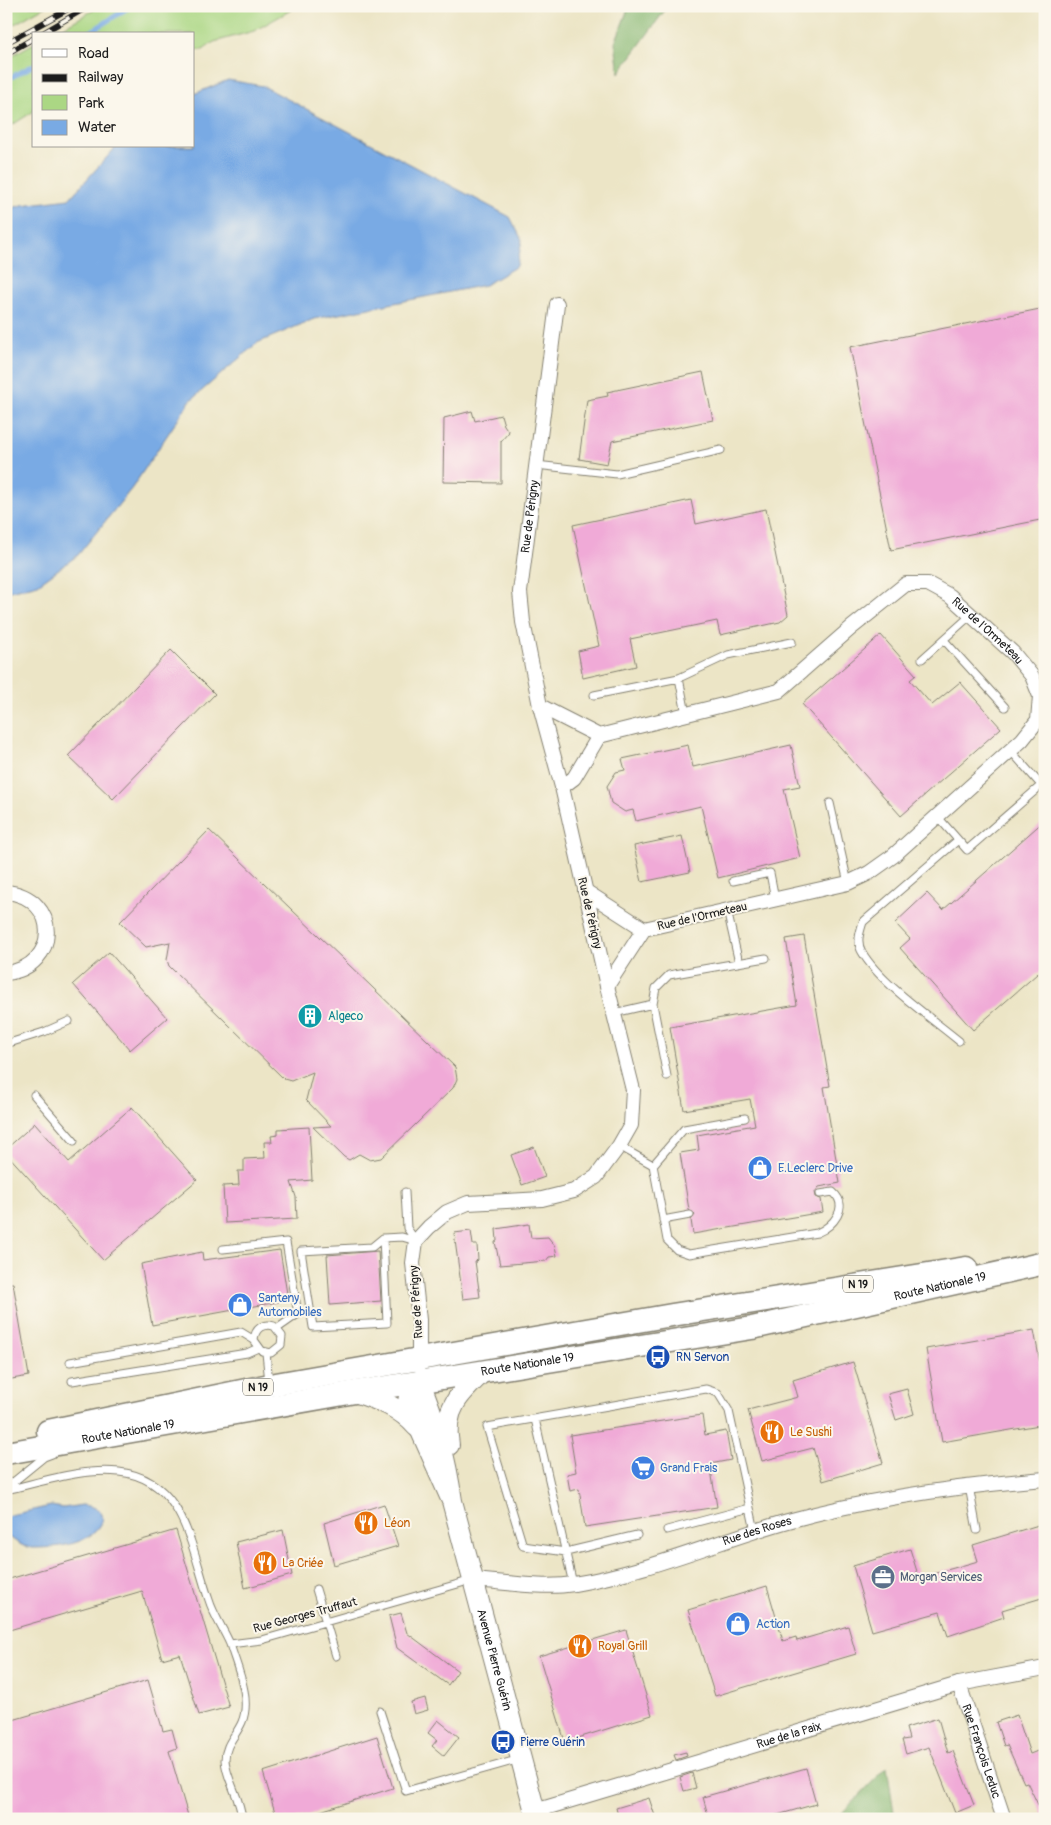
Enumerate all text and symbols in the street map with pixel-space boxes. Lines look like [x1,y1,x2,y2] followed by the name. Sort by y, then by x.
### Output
[32,32,195,148] legend
[78,44,109,63] text: Road
[78,68,124,87] text: Railway
[78,94,105,113] text: Park
[78,118,117,137] text: Water
[518,479,542,554] street label: Rue de Périgny
[948,594,1026,667] street label: Rue de l'Ormeteau
[574,876,605,950] street label: Rue de Périgny
[656,899,749,934] street label: Rue de l'Ormeteau
[297,1003,323,1029] building icon: Algeco
[328,1009,364,1024] place label: Algeco
[747,1155,773,1181] shop icon: E.Leclerc Drive
[778,1161,853,1176] place label: E.Leclerc Drive
[406,1265,427,1339] street label: Rue de Périgny
[893,1269,988,1304] street label: Route Nationale 19
[843,1276,873,1292] road number: N 19
[258,1291,322,1320] place label: Santeny Automobiles
[227,1292,253,1318] shop icon: Santeny Automobiles
[645,1344,671,1370] bus stop icon: RN Servon
[480,1350,575,1380] street label: Route Nationale 19
[676,1350,730,1365] place label: RN Servon
[243,1378,273,1395] road number: N 19
[81,1417,176,1448] street label: Route Nationale 19
[759,1419,785,1445] restaurant icon: Le Sushi
[790,1425,832,1440] place label: Le Sushi
[630,1455,656,1481] supermarket icon: Grand Frais
[660,1461,718,1476] place label: Grand Frais
[353,1510,379,1536] restaurant icon: Léon
[721,1513,794,1549] street label: Rue des Roses
[384,1516,410,1531] place label: Léon
[252,1550,278,1576] restaurant icon: La Criée
[282,1556,323,1571] place label: La Criée
[870,1564,896,1590] office icon: Morgan Services
[900,1570,983,1585] place label: Morgan Services
[252,1594,359,1637] street label: Rue Georges Truffaut
[473,1608,515,1713] street label: Avenue Pierre Guérin
[725,1611,751,1637] shop icon: Action
[756,1617,790,1632] place label: Action
[567,1633,593,1659] restaurant icon: Royal Grill
[598,1639,648,1654] place label: Royal Grill
[958,1702,1004,1801] street label: Rue François Leduc
[755,1719,823,1752] street label: Rue de la Paix
[490,1729,516,1755] bus stop icon: Pierre Guérin
[520,1735,585,1750] place label: Pierre Guérin

